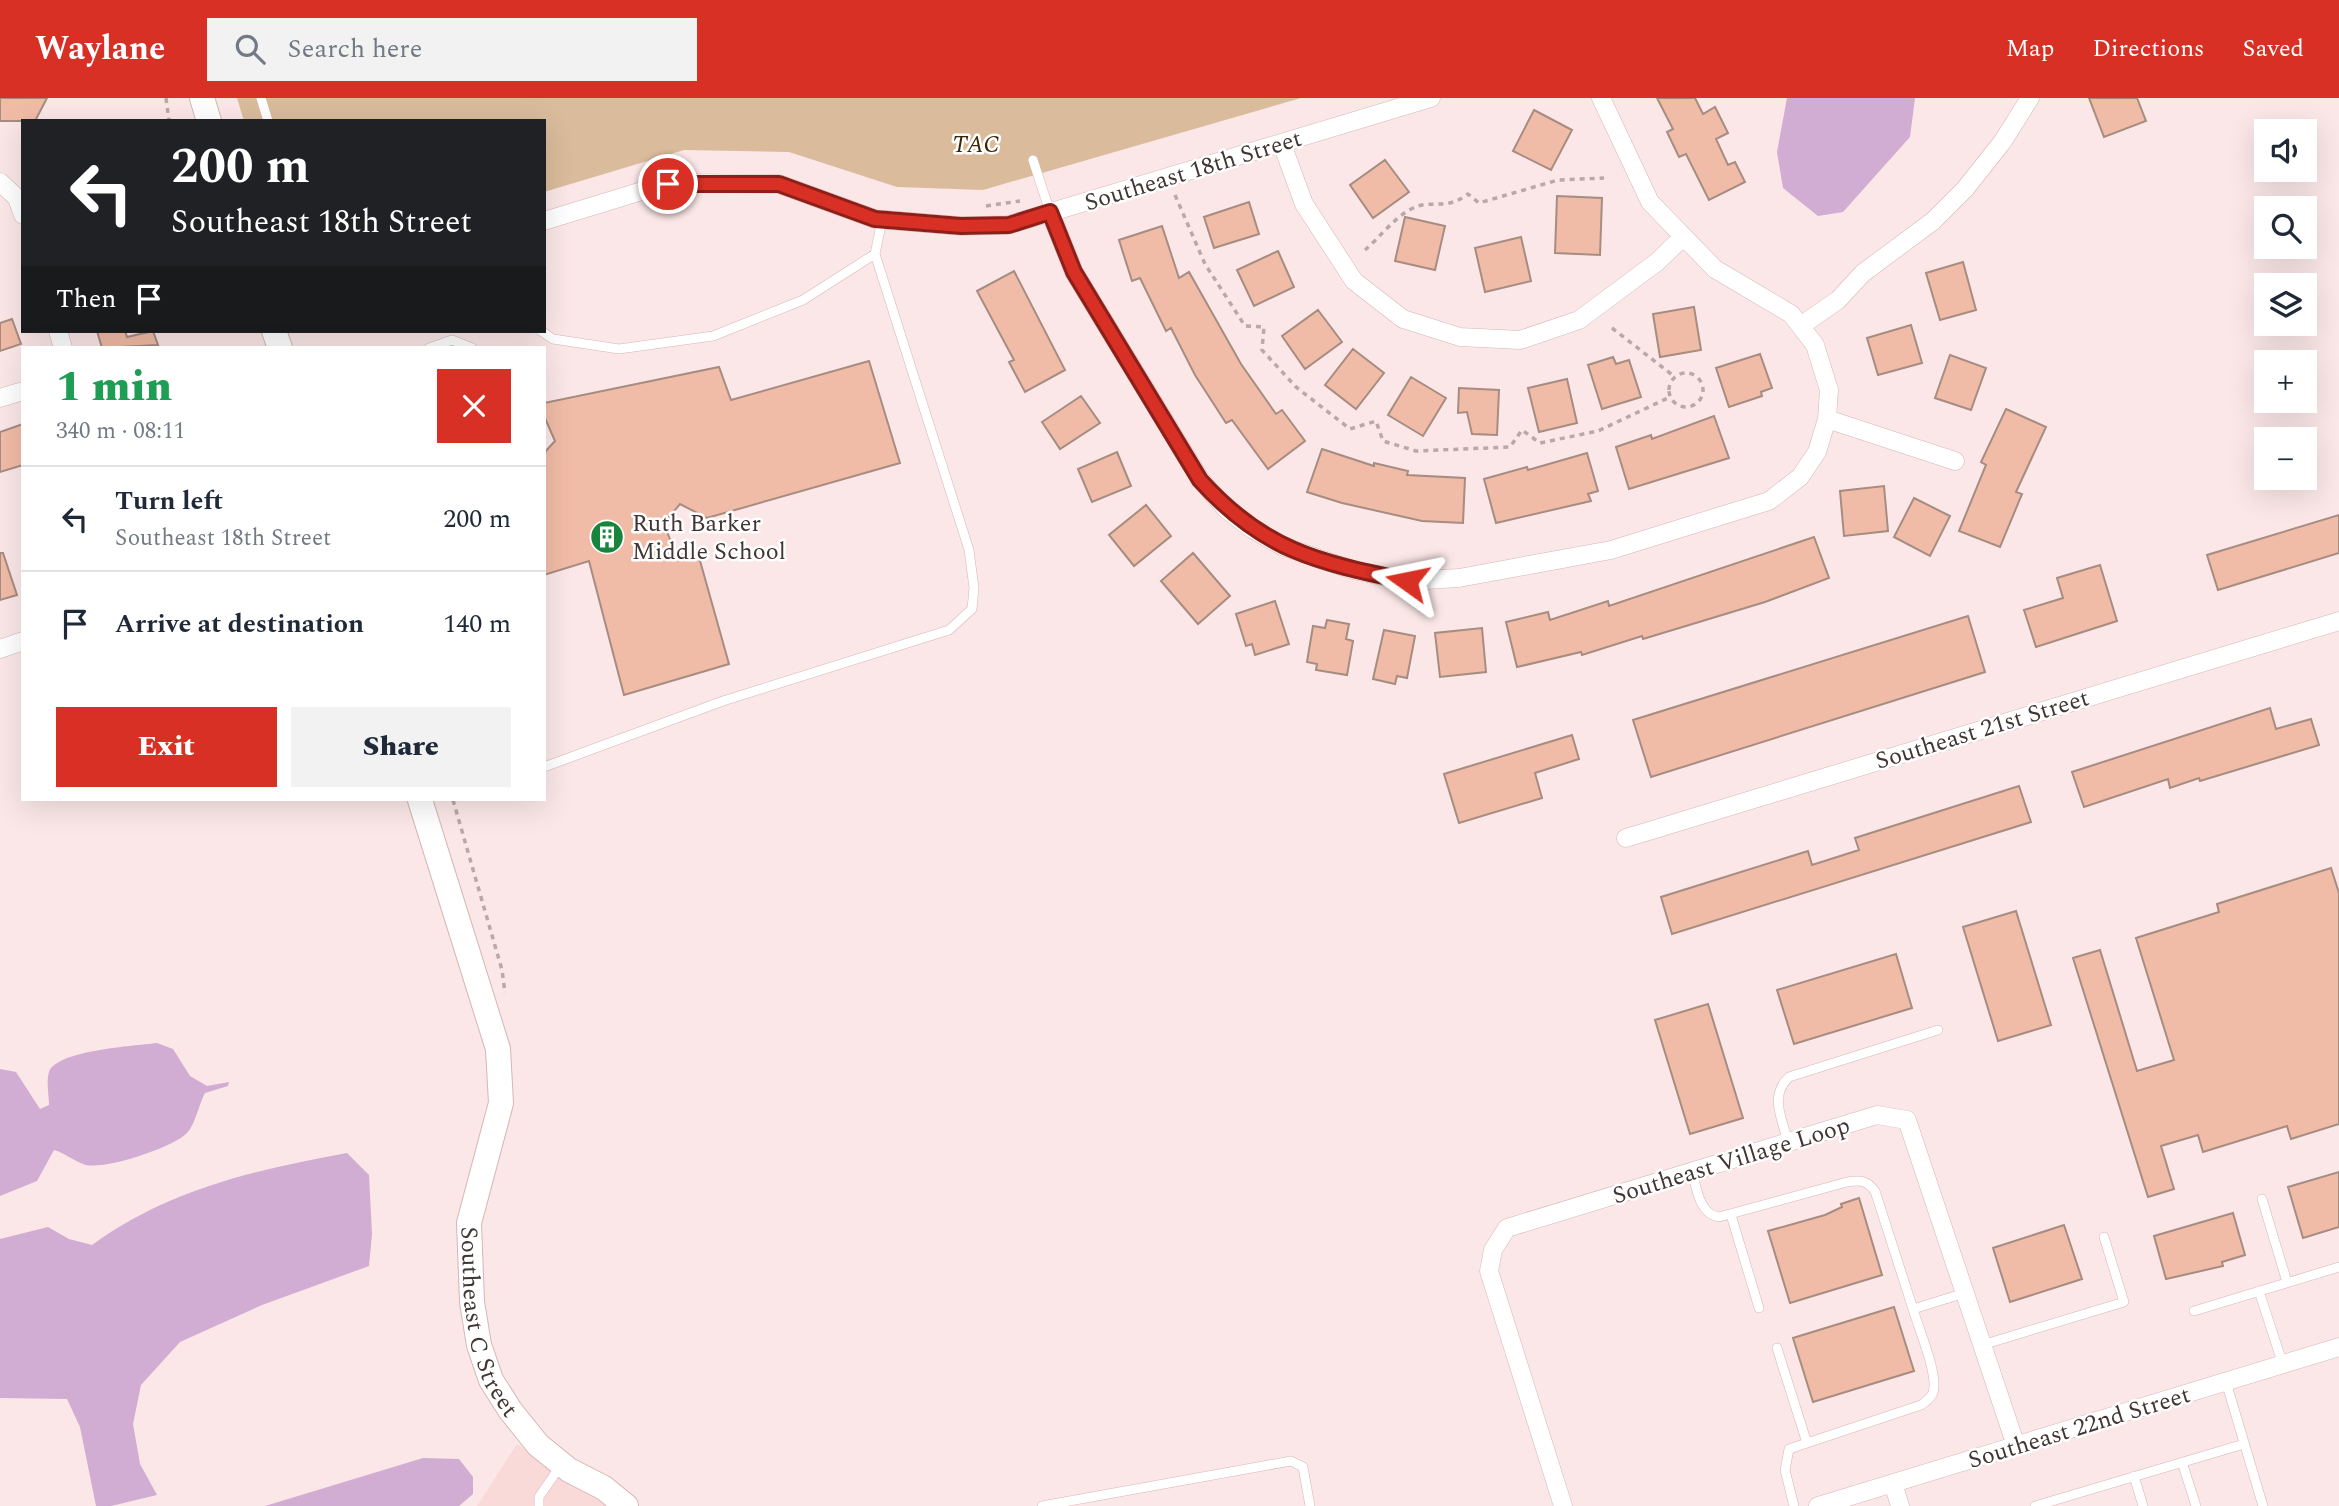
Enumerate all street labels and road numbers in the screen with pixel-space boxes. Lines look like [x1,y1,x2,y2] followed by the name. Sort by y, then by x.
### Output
[1080,121,1306,221] street label: Southeast 18th Street
[1871,680,2094,780] street label: Southeast 21st Street
[1608,1108,1854,1214] street label: Southeast Village Loop
[450,1226,526,1426] street label: Southeast C Street
[1964,1377,2195,1479] street label: Southeast 22nd Street

